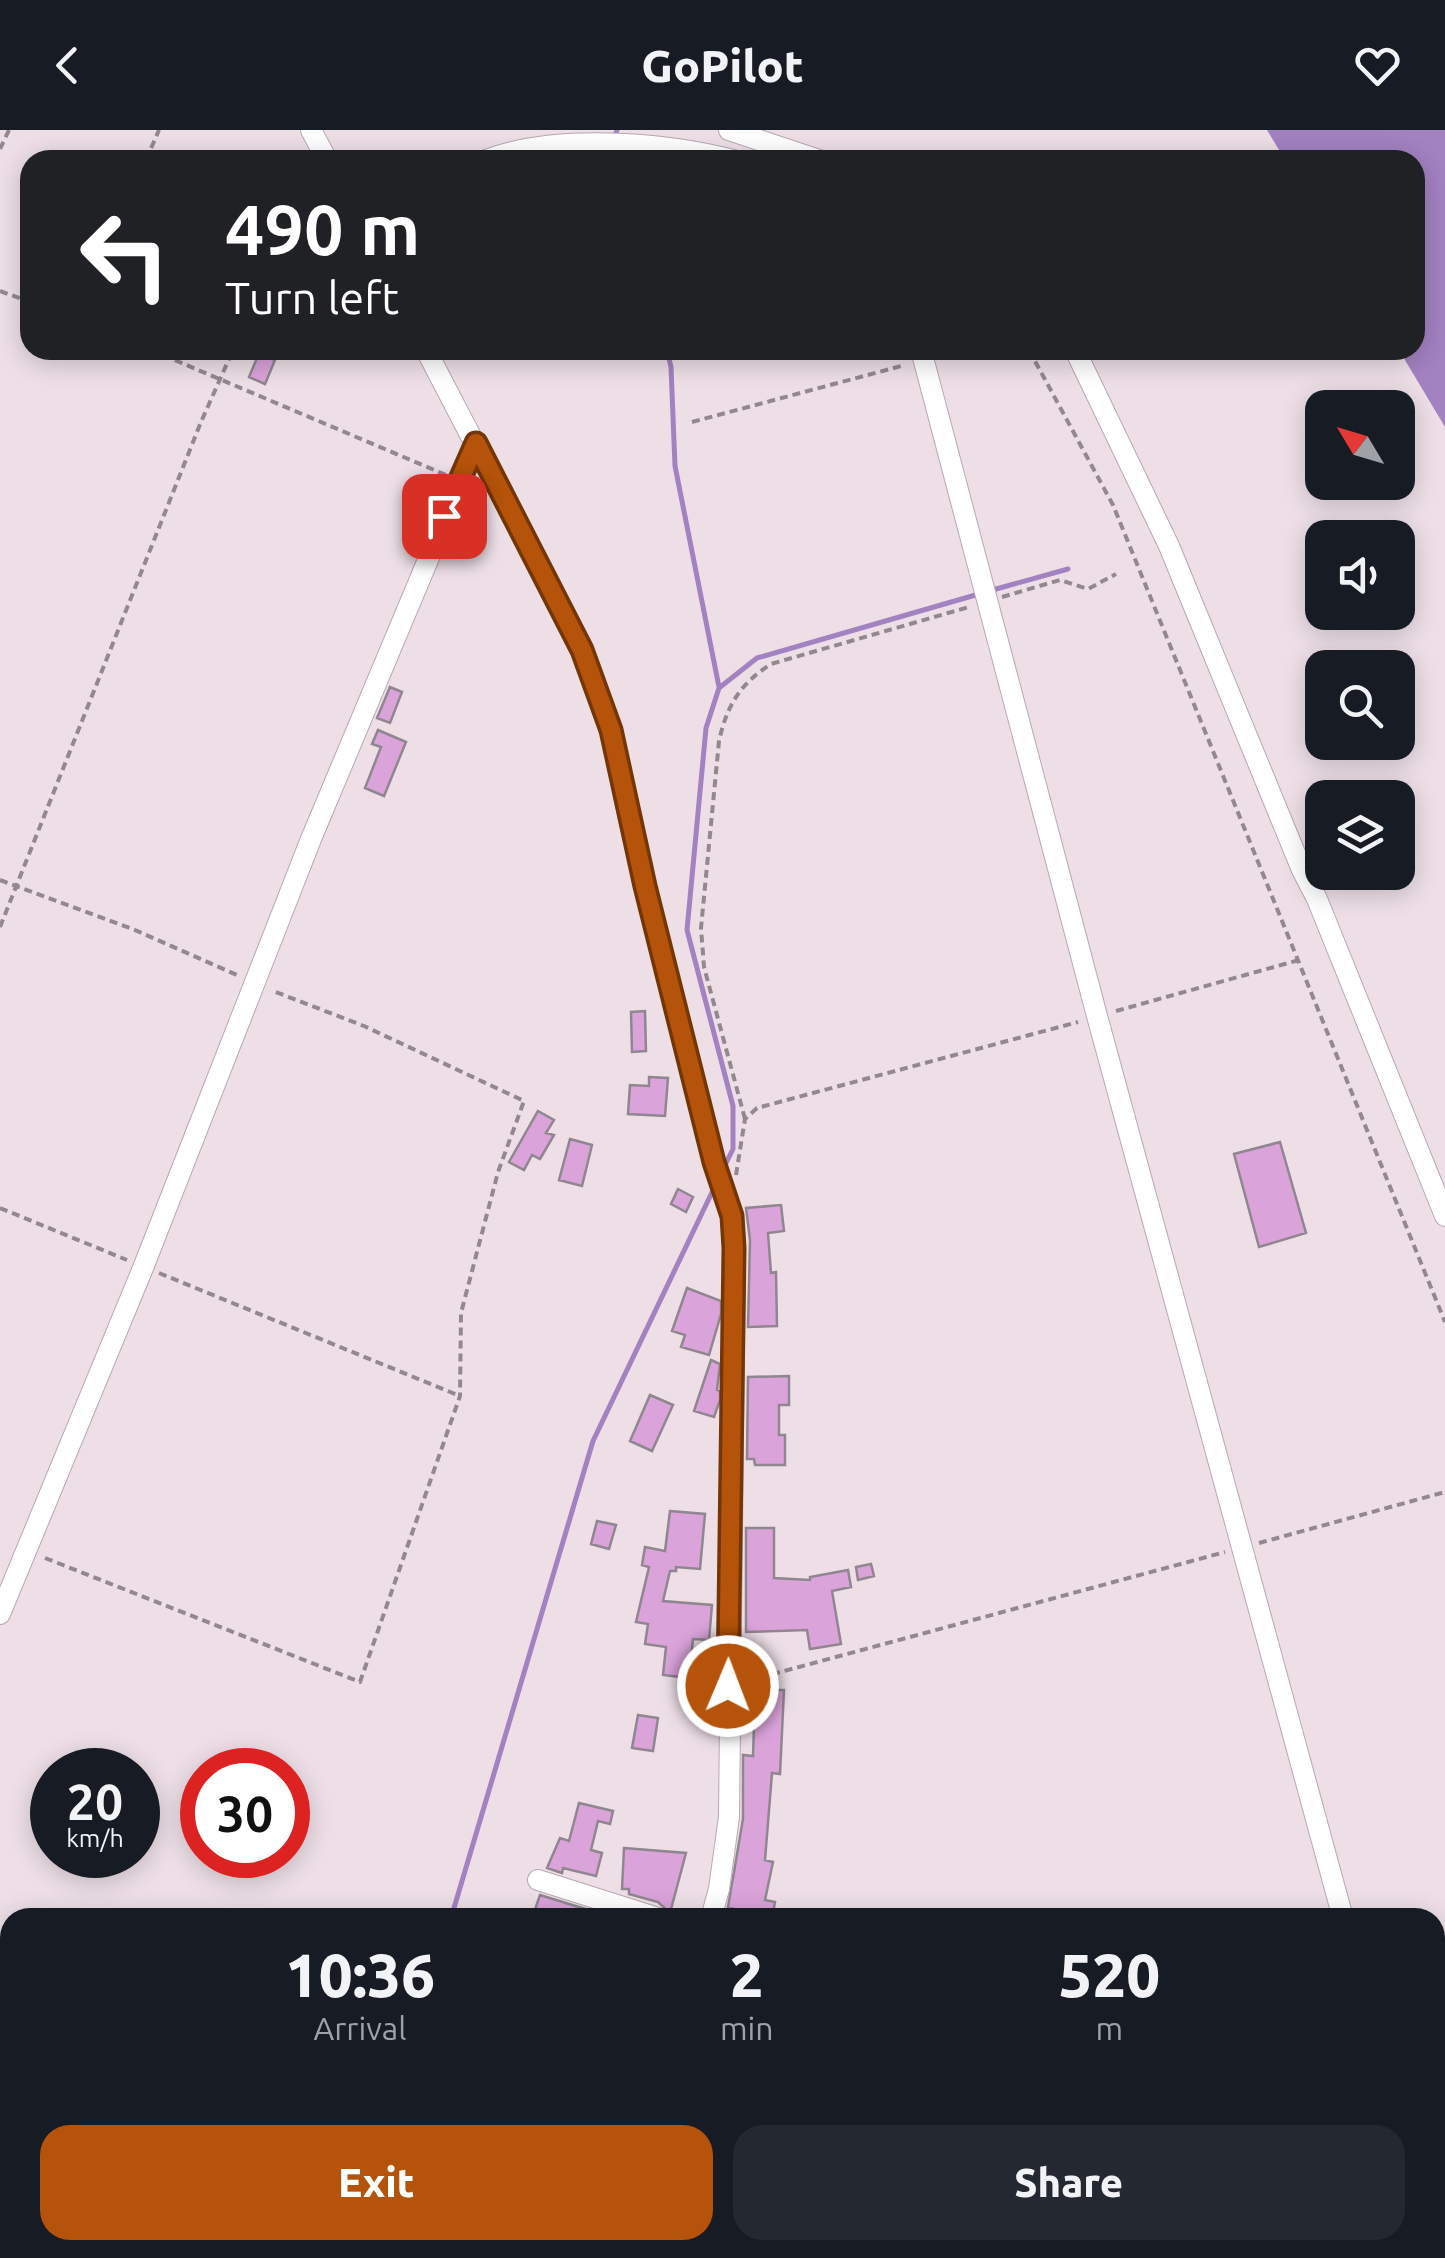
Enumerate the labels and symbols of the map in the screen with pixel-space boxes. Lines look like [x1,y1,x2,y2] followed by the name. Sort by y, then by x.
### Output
[1305,390,1415,500] north arrow
[402,474,487,559] pin
[676,1634,780,1738] position arrow
[180,1748,310,1878] speed limit sign: 30

